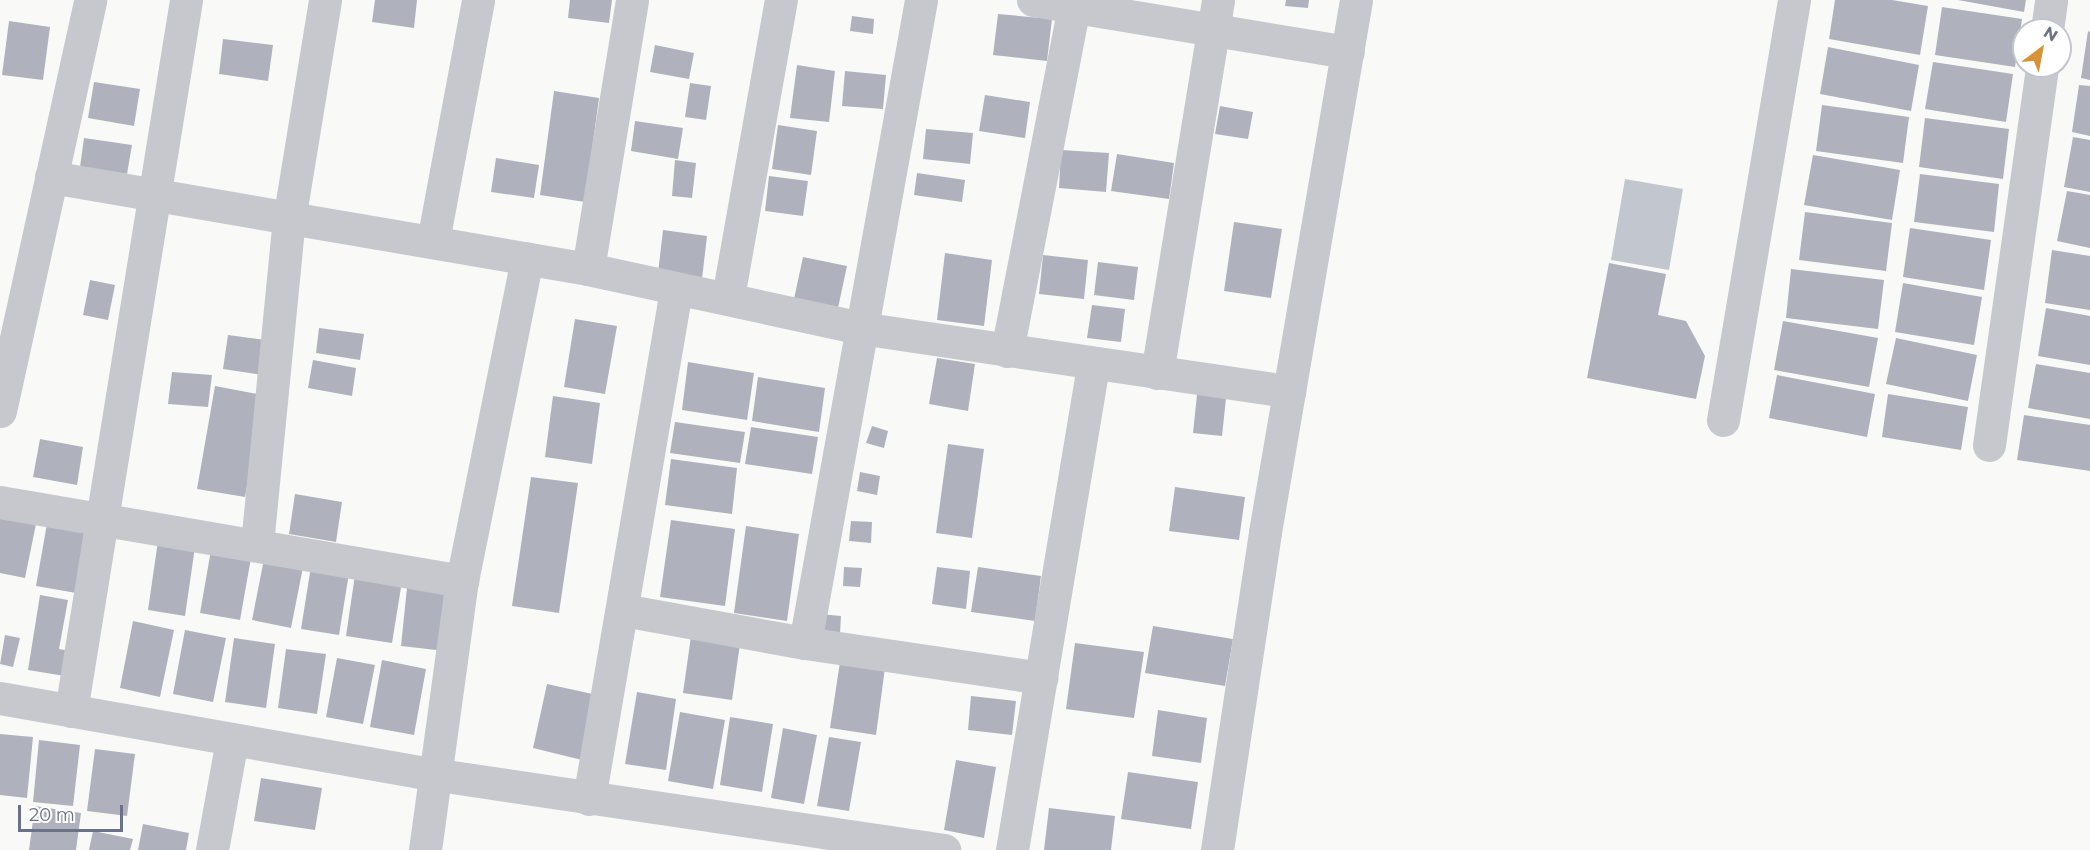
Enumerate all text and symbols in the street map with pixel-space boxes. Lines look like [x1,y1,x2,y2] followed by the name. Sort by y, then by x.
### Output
[2012,18,2072,78] north arrow
[2040,23,2061,45] text: N
[21,793,126,831] scale bar
[29,804,75,826] text: 20 m

